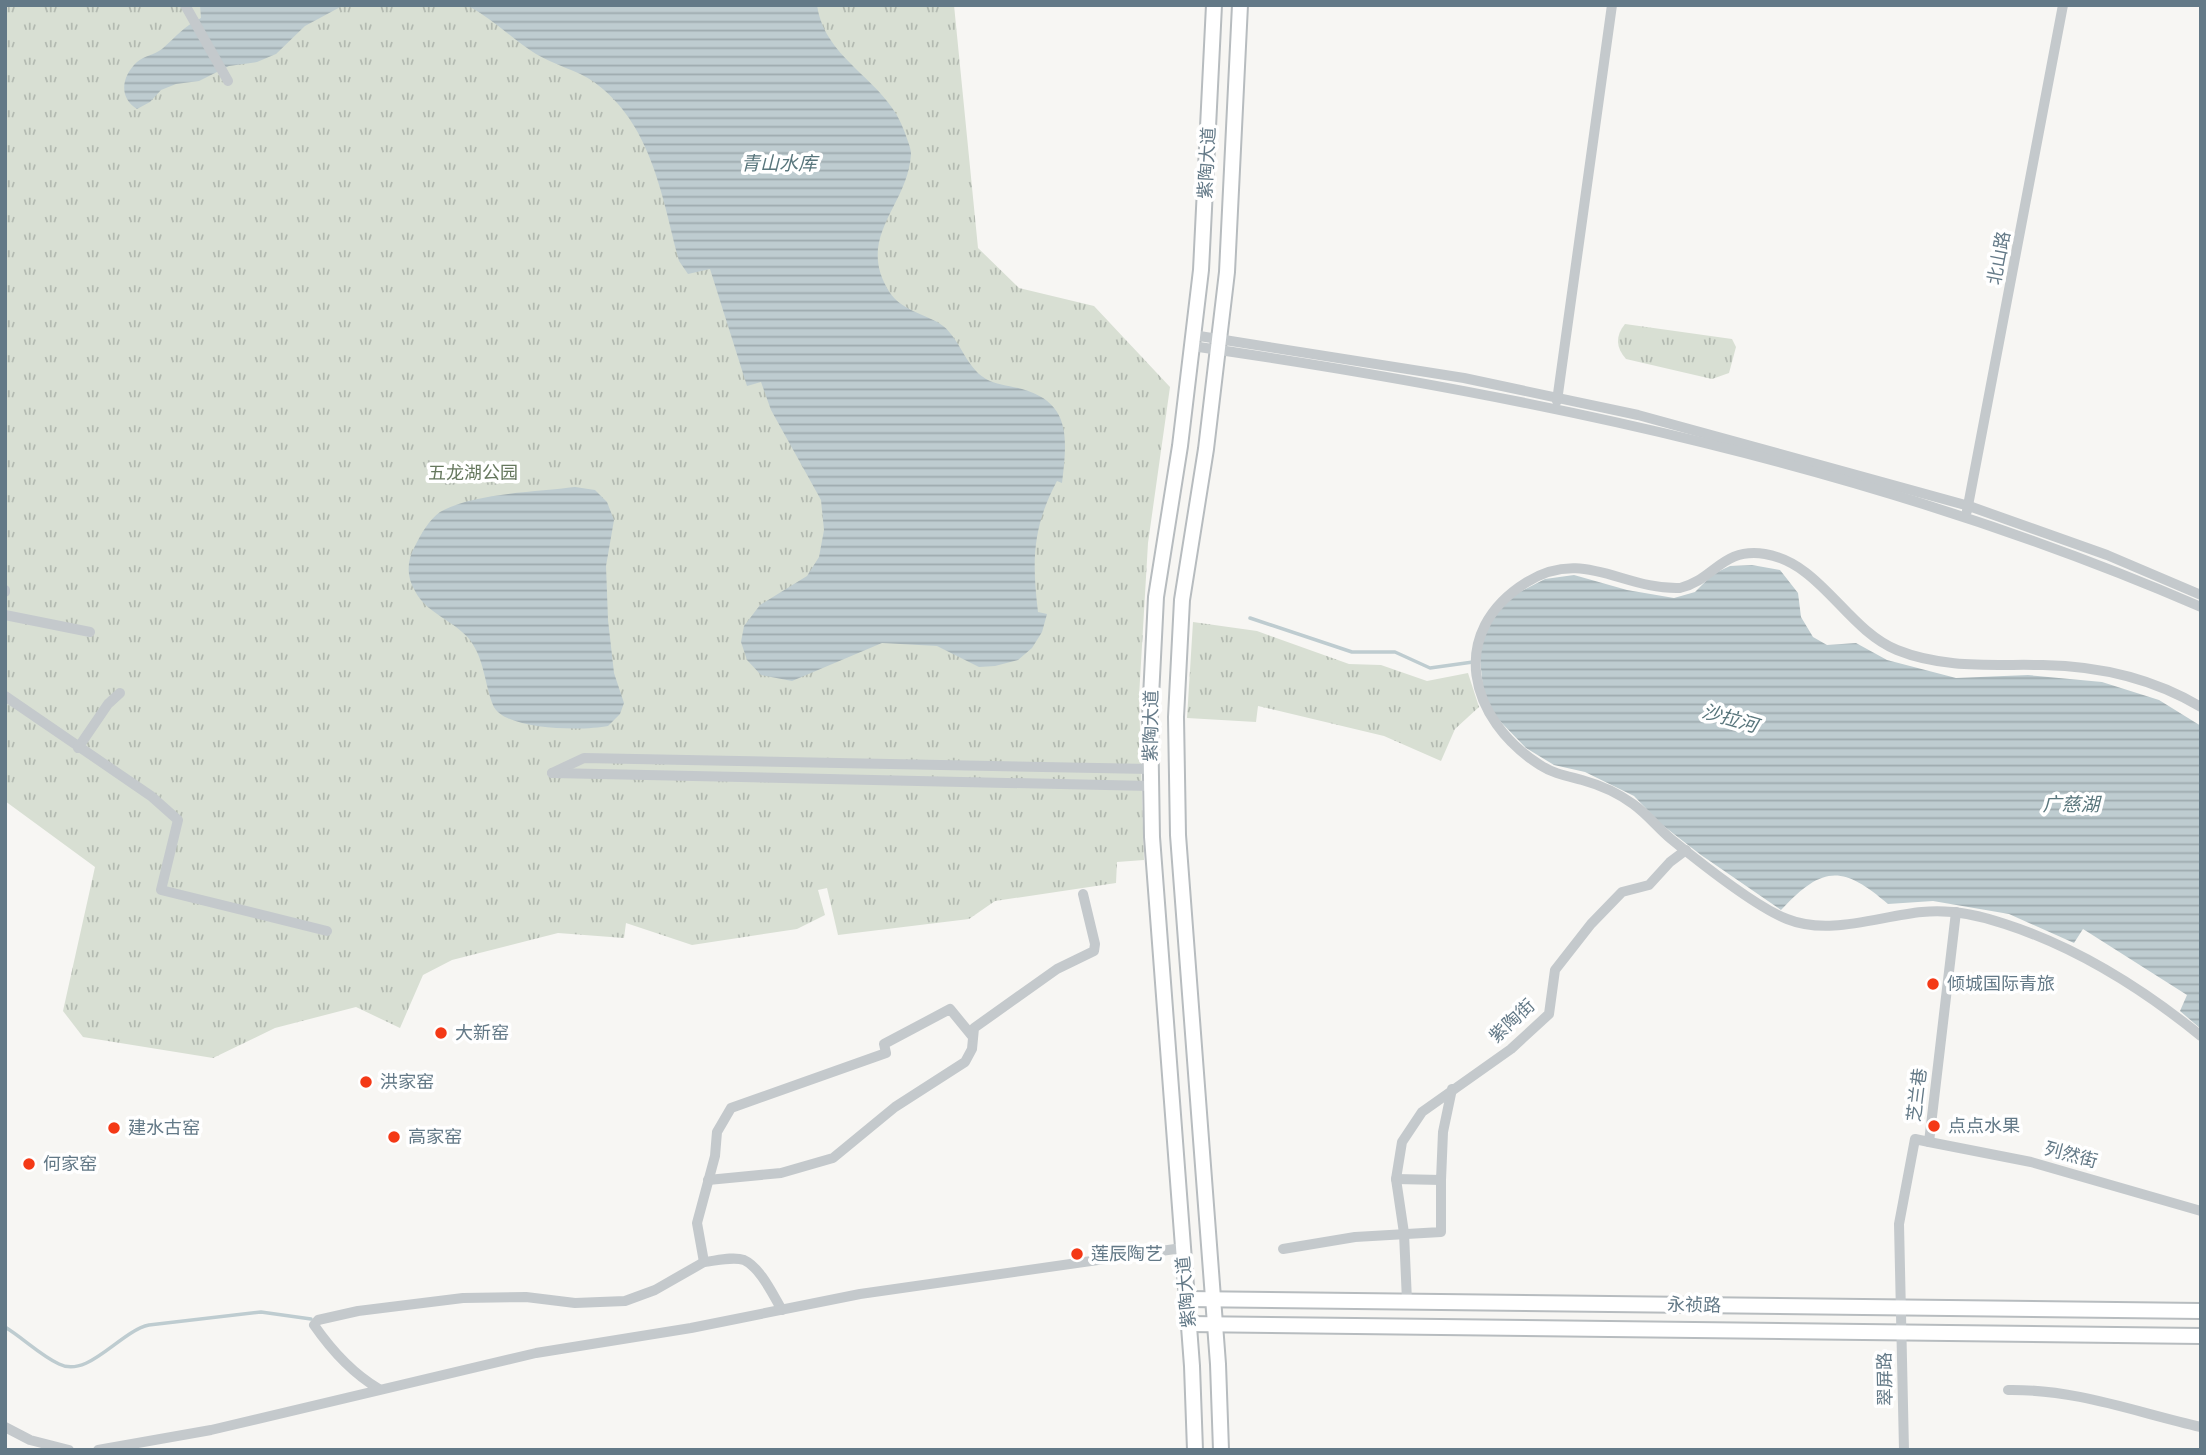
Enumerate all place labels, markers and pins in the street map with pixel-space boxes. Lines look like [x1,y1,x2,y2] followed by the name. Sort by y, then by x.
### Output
[1947,973,2055,994] place label: 倾城国际青旅
[1925,976,1941,992] marker: 倾城国际青旅
[455,1022,509,1043] place label: 大新窑
[433,1025,449,1041] marker: 大新窑
[380,1071,434,1092] place label: 洪家窑
[358,1074,374,1090] marker: 洪家窑
[1948,1115,2020,1136] place label: 点点水果
[128,1117,200,1138] place label: 建水古窑
[1926,1118,1942,1134] marker: 点点水果
[106,1120,122,1136] marker: 建水古窑
[408,1126,462,1147] place label: 高家窑
[386,1129,402,1145] marker: 高家窑
[43,1153,97,1174] place label: 何家窑
[21,1156,37,1172] marker: 何家窑
[1091,1243,1163,1264] place label: 莲辰陶艺
[1069,1246,1085,1262] marker: 莲辰陶艺

